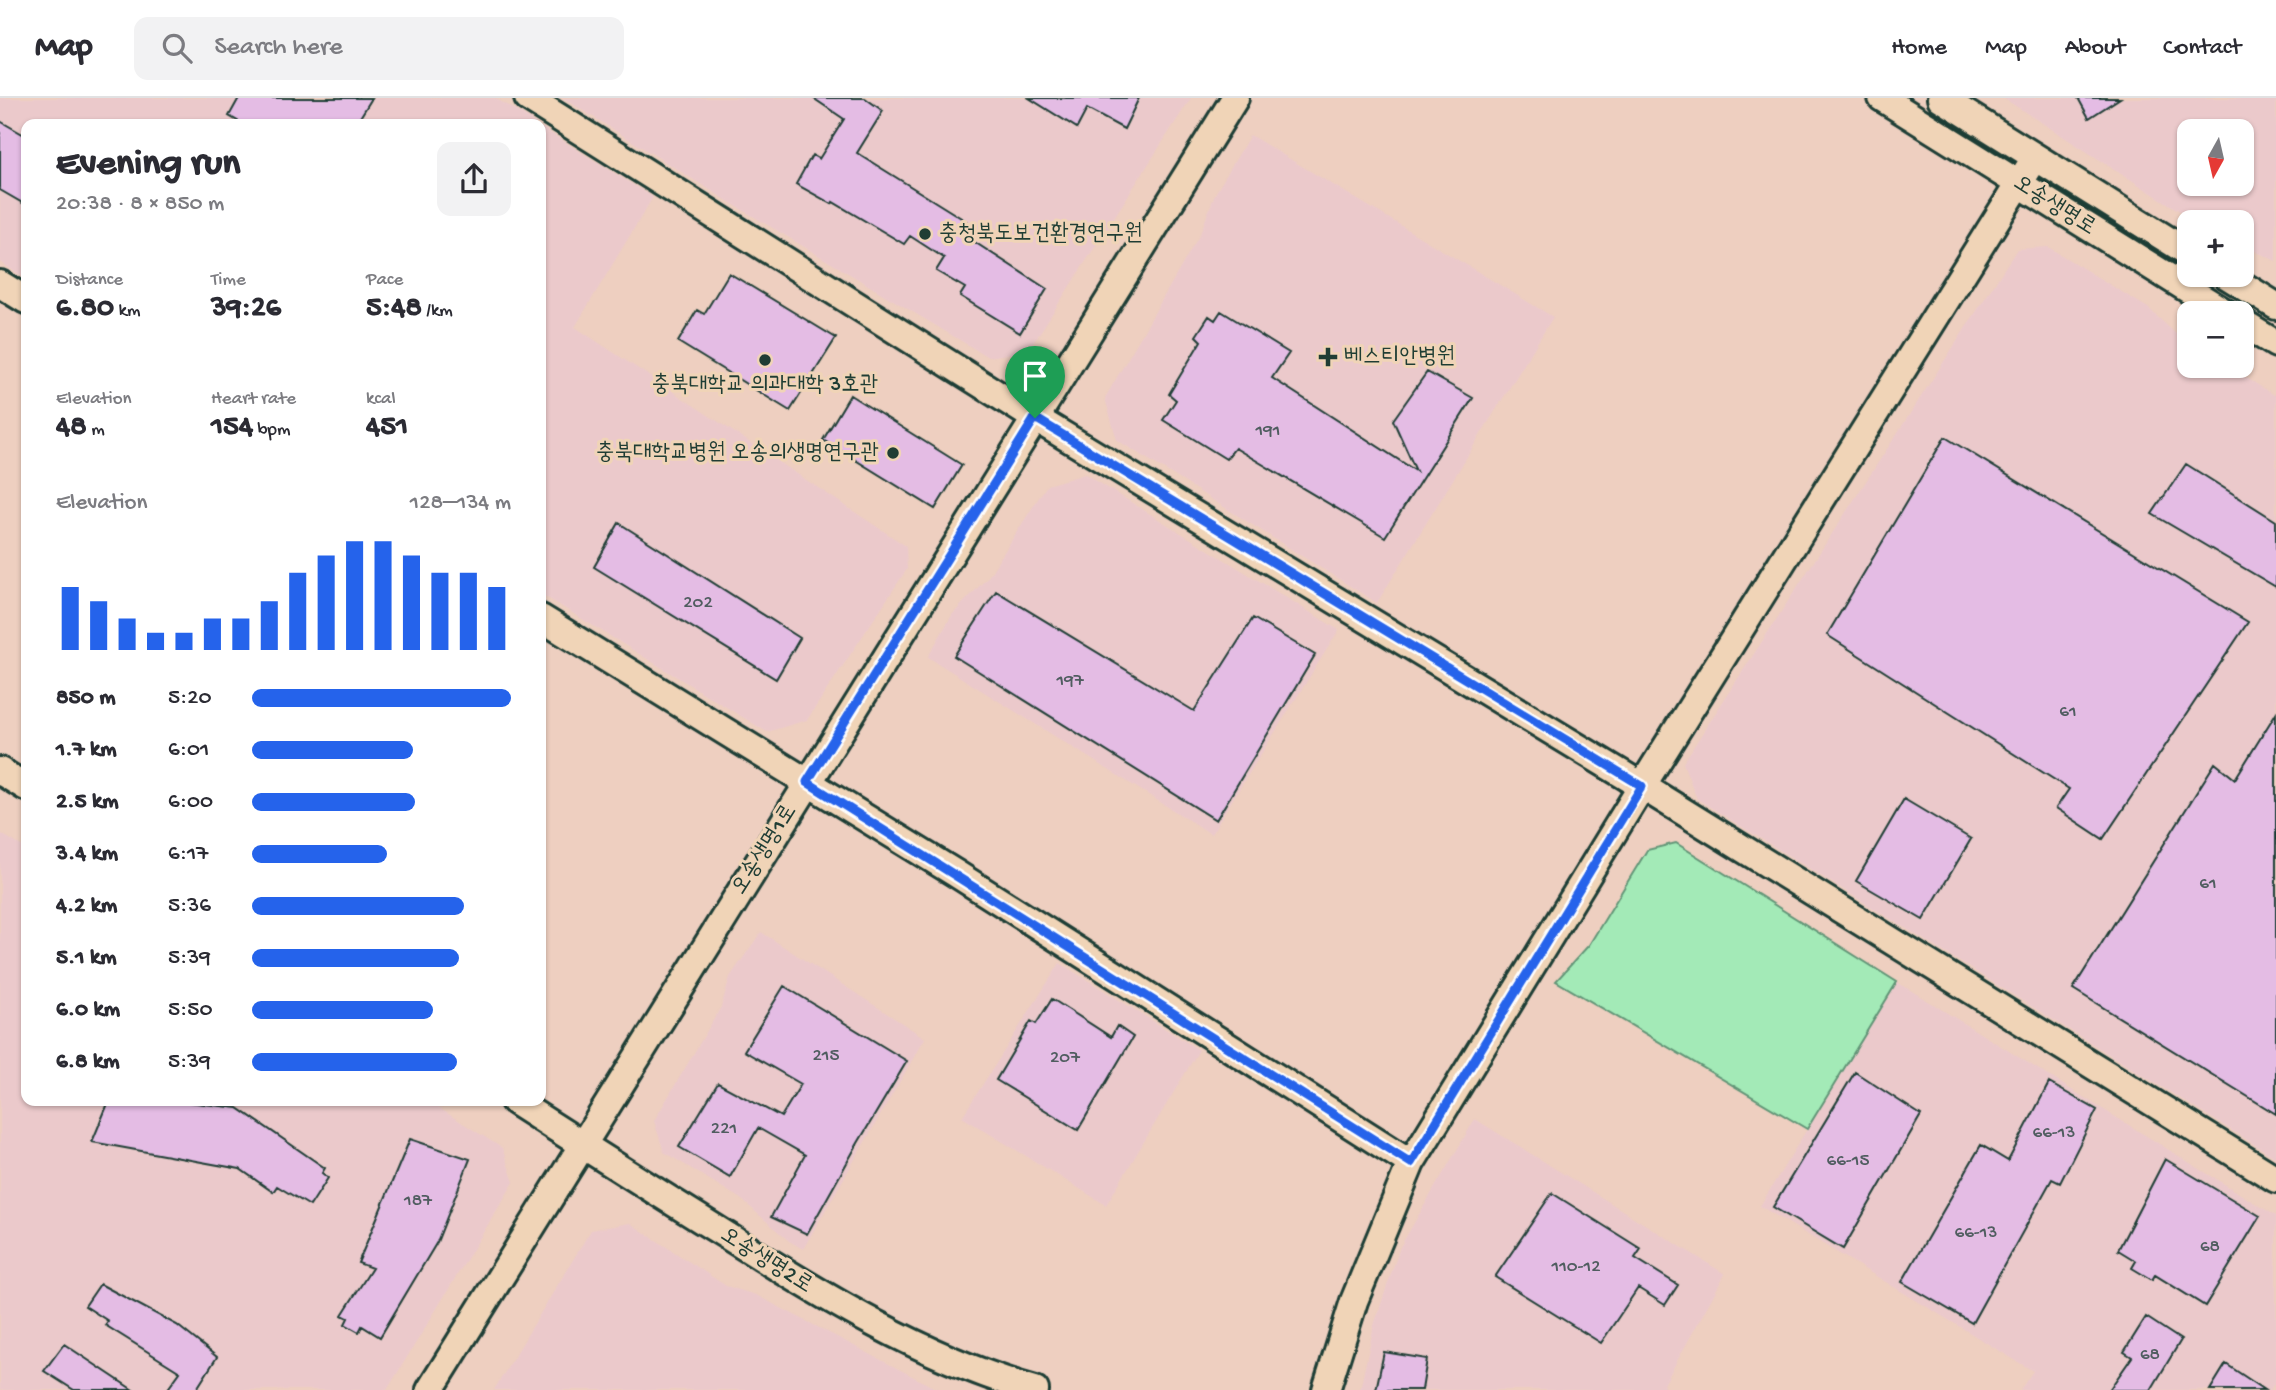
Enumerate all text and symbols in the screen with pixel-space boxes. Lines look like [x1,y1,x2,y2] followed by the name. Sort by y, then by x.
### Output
[134,17,624,80] search box
[35,29,92,67] text: Map
[158,29,196,67] icon: search
[214,33,343,64] text: Search here
[1891,34,1947,63] text: Home
[1985,34,2027,63] text: Map
[2065,34,2125,63] text: About
[2163,34,2241,63] text: Contact
[2177,119,2254,196] north arrow
[2177,119,2254,378] map controls
[437,142,511,216] button: share
[56,143,240,187] text: Evening run
[2008,170,2100,242] street label: 오송생명로
[56,191,224,218] text: 20:38 · 8 × 850 m
[2177,210,2254,287] button: +
[939,221,1143,248] place label: 충청북도보건환경연구원
[917,226,933,242] marker: 충청북도보건환경연구원
[56,269,123,292] text: Distance
[211,269,246,292] text: Time
[366,269,403,292] text: Pace
[56,292,114,327] text: 6.80
[211,292,281,327] text: 39:26
[366,292,422,327] text: 5:48
[114,300,141,323] text: km
[422,300,453,323] text: /km
[2177,301,2254,378] button: −
[1344,344,1455,371] place label: 베스티안병원
[1005,346,1065,418] pin
[1318,347,1338,367] marker: 베스티안병원
[757,352,773,368] marker: 충북대학교 의과대학 3호관
[1016,357,1054,395] icon: arrive
[652,372,878,399] place label: 충북대학교 의과대학 3호관
[56,388,132,411] text: Elevation
[211,388,296,411] text: Heart rate
[366,388,396,411] text: kcal
[56,411,87,446] text: 48
[211,411,253,446] text: 154
[366,411,408,446] text: 451
[87,419,105,442] text: m
[253,419,290,442] text: bpm
[1255,420,1280,443] house number: 191
[596,440,879,467] place label: 충북대학교병원 오송의생명연구관
[885,445,901,461] marker: 충북대학교병원 오송의생명연구관
[56,490,147,517] text: Elevation
[410,490,511,517] text: 128–134 m
[683,592,713,615] house number: 202
[1055,670,1085,693] house number: 197
[56,685,116,712] text: 850 m
[168,685,212,712] text: 5:20
[2059,701,2077,724] house number: 61
[56,737,117,764] text: 1.7 km
[168,737,209,764] text: 6:01
[56,789,119,816] text: 2.5 km
[168,789,213,816] text: 6:00
[727,800,803,900] street label: 오송생명1로
[56,841,118,868] text: 3.4 km
[168,841,208,868] text: 6:17
[2199,873,2217,896] house number: 61
[56,893,117,920] text: 4.2 km
[168,893,211,920] text: 5:36
[56,945,117,972] text: 5.1 km
[168,945,211,972] text: 5:39
[56,997,120,1024] text: 6.0 km
[168,997,212,1024] text: 5:50
[813,1045,839,1068] house number: 215
[1050,1047,1081,1070] house number: 207
[56,1049,120,1076] text: 6.8 km
[168,1049,211,1076] text: 5:39
[711,1118,737,1141] house number: 221
[2033,1122,2076,1145] house number: 66-13
[1827,1150,1869,1173] house number: 66-15
[403,1190,433,1213] house number: 187
[715,1222,817,1300] street label: 오송생명2로
[1955,1222,1998,1245] house number: 66-13
[2200,1236,2220,1259] house number: 68
[1550,1256,1601,1279] house number: 110-12
[2140,1344,2160,1367] house number: 68

